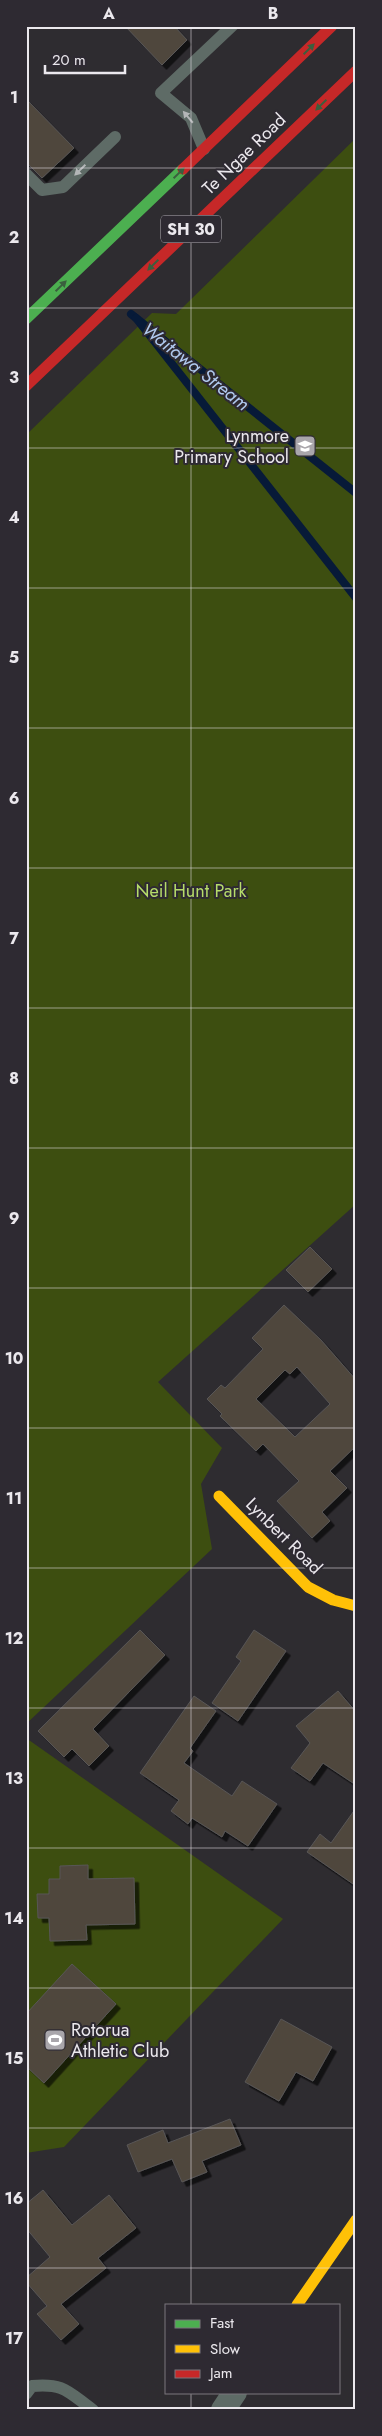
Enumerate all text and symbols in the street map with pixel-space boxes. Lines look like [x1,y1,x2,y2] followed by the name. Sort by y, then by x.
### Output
[102,2,115,25] text: A
[268,2,278,25] text: B
[45,42,125,74] scale bar
[302,43,314,55] one-way arrow
[52,49,86,71] text: 20 m
[10,86,18,109] text: 1
[315,98,327,110] one-way arrow
[196,107,292,201] street label: Te Ngae Road
[182,111,193,124] one-way arrow
[75,164,87,176] one-way arrow
[172,167,184,179] one-way arrow
[161,215,221,242] road number: SH 30
[9,226,19,249] text: 2
[147,259,159,271] one-way arrow
[55,280,67,292] one-way arrow
[136,316,255,417] water label: Waitawa Stream
[9,366,19,389] text: 3
[174,423,289,470] place label: Lynmore Primary School
[293,434,317,458] school or university icon: Lynmore Primary School
[8,506,20,529] text: 4
[9,646,19,669] text: 5
[9,787,19,810] text: 6
[135,878,247,904] park label: Neil Hunt Park
[9,927,19,950] text: 7
[9,1067,19,1090] text: 8
[9,1207,19,1230] text: 9
[5,1347,23,1370] text: 10
[6,1487,22,1510] text: 11
[240,1492,328,1580] street label: Lynbert Road
[5,1627,23,1650] text: 12
[5,1767,23,1790] text: 13
[4,1907,24,1930] text: 14
[71,2017,169,2064] place label: Rotorua Athletic Club
[43,2028,67,2052] sports icon: Rotorua Athletic Club
[5,2047,23,2070] text: 15
[5,2187,23,2210] text: 16
[165,2304,340,2394] legend
[210,2312,234,2334] text: Fast
[5,2327,23,2350] text: 17
[210,2338,241,2360] text: Slow
[208,2362,233,2384] text: Jam

